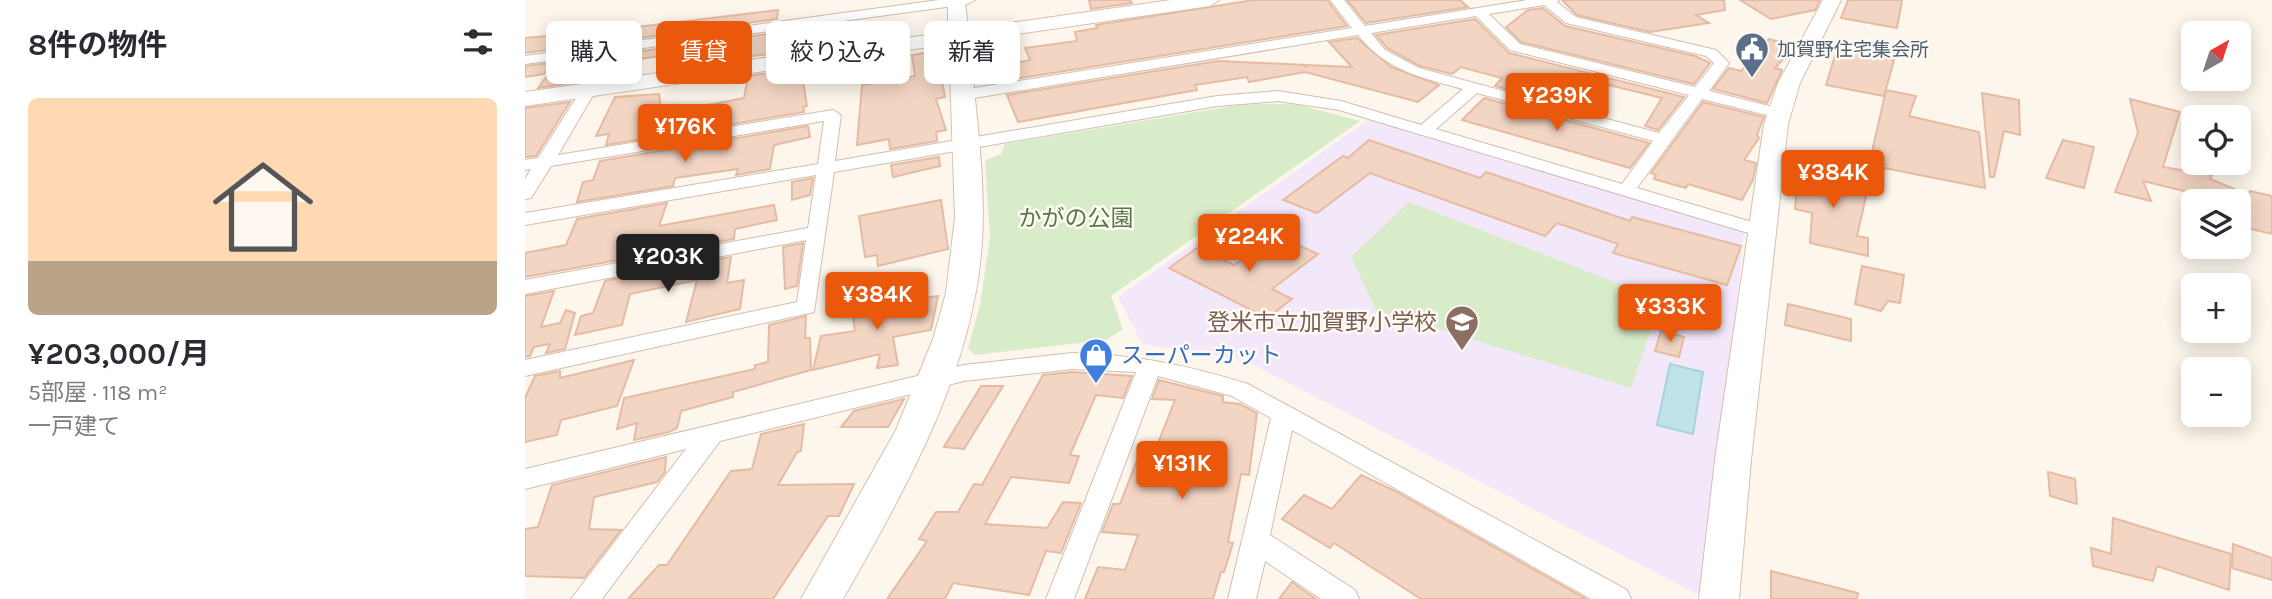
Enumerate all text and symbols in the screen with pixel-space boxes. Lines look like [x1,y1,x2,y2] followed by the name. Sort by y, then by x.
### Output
[546,21,642,84] chip: 購入
[656,21,752,84] chip: 賃貸
[766,21,910,84] chip: 絞り込み
[924,21,1020,84] chip: 新着
[2181,21,2251,91] north arrow
[2181,21,2251,427] map controls
[459,23,497,61] icon: filters
[28,27,167,63] text: 8件の物件
[1733,30,1771,79] public building icon: 加賀野住宅集会所
[1777,39,1929,61] place label: 加賀野住宅集会所
[1508,74,1606,133] pin: ¥239K
[1522,82,1592,109] text: ¥239K
[636,104,734,164] pin: ¥176K
[2181,105,2251,175] button: locate
[654,113,716,140] text: ¥176K
[200,144,326,270] icon: home
[1784,150,1882,210] pin: ¥384K
[1797,159,1869,186] text: ¥384K
[2181,189,2251,259] button: layers
[1019,205,1134,232] park label: かがの公園
[1200,215,1298,274] pin: ¥224K
[1214,223,1284,250] text: ¥224K
[619,234,717,294] pin: ¥203K
[632,243,704,270] text: ¥203K
[828,272,926,332] pin: ¥384K
[2181,273,2251,343] button: +
[841,281,913,308] text: ¥384K
[1621,284,1719,344] pin: ¥333K
[1634,293,1706,320] text: ¥333K
[1443,303,1481,352] school or university icon: 登米市立加賀野小学校
[1207,309,1437,336] place label: 登米市立加賀野小学校
[28,336,210,372] text: ¥203,000/月
[1077,336,1115,385] shop icon: スーパーカット
[1121,342,1282,369] place label: スーパーカット
[2181,357,2251,427] button: −
[28,379,168,406] text: 5部屋 · 118 m²
[28,413,120,440] text: 一戸建て
[1133,442,1231,501] pin: ¥131K
[1152,450,1212,477] text: ¥131K

